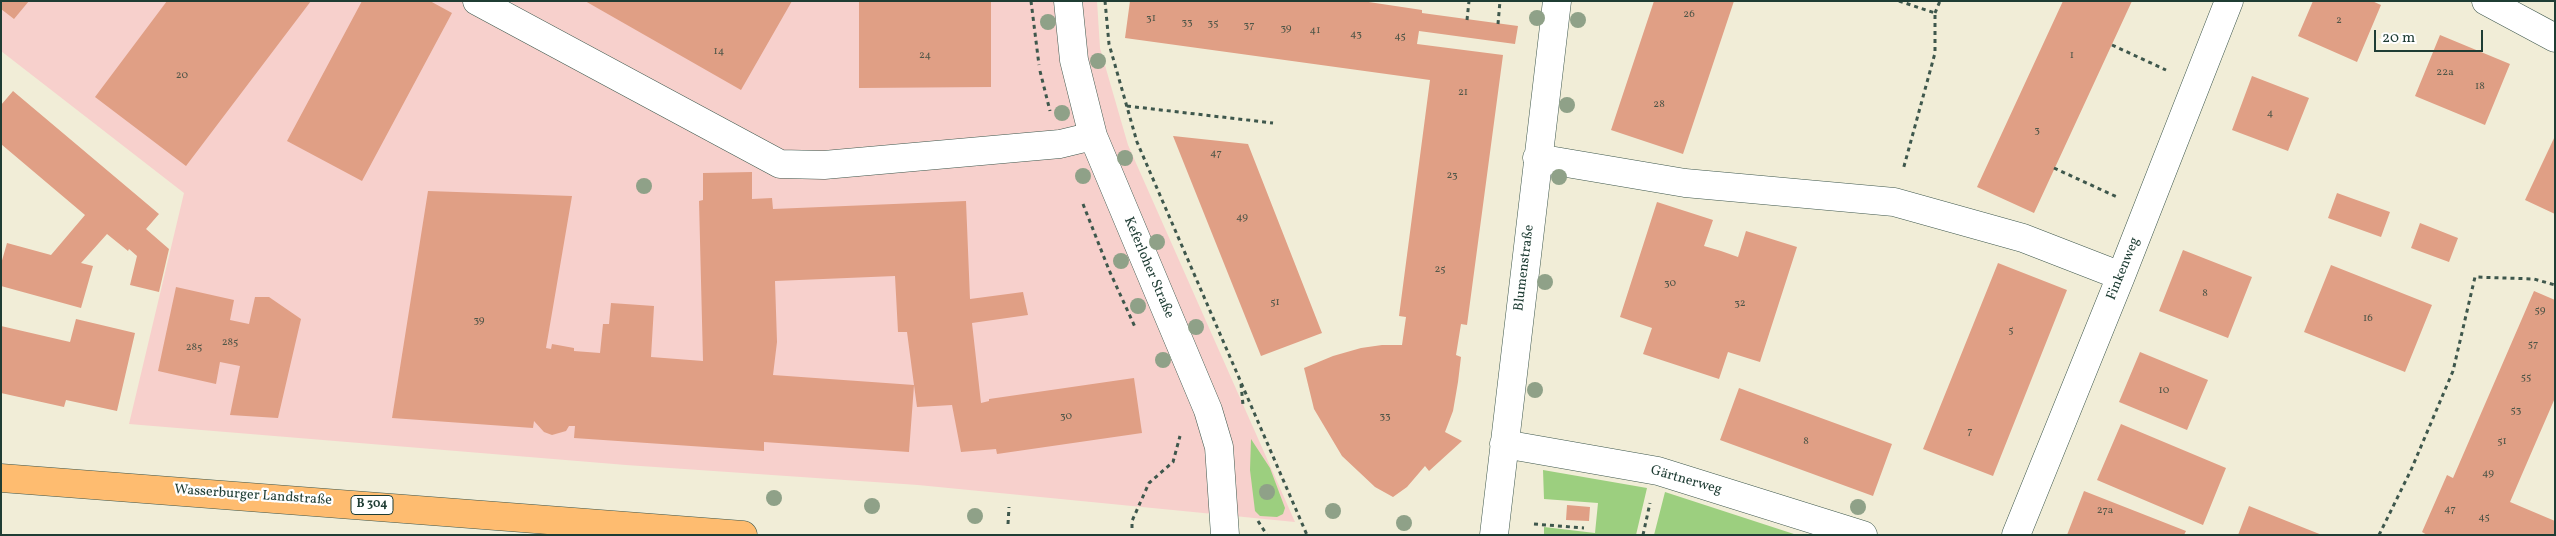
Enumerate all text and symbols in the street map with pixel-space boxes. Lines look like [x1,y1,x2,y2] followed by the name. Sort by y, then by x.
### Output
[1683,8,1695,22] house number: 26
[1146,12,1156,26] house number: 31
[2336,14,2342,28] house number: 2
[1181,16,1193,30] house number: 33
[1208,17,1218,31] house number: 35
[1244,19,1254,33] house number: 37
[2376,20,2485,52] scale bar
[1280,22,1292,36] house number: 39
[1310,24,1320,38] house number: 41
[1350,28,1362,42] house number: 43
[2382,28,2415,49] text: 20 m
[1394,30,1406,44] house number: 45
[714,45,724,59] house number: 14
[919,49,931,63] house number: 24
[2070,49,2074,63] house number: 1
[2436,66,2454,80] house number: 22a
[176,69,188,83] house number: 20
[2475,80,2485,94] house number: 18
[1458,86,1468,100] house number: 21
[1653,98,1665,112] house number: 28
[2267,107,2273,121] house number: 4
[2034,124,2040,138] house number: 3
[1210,147,1222,161] house number: 47
[1446,169,1458,183] house number: 23
[1236,211,1248,225] house number: 49
[1119,215,1177,321] street label: Keferloher Straße
[1511,224,1539,312] street label: Blumenstraße
[2104,235,2144,303] street label: Finkenweg
[1434,263,1446,277] house number: 25
[1664,277,1676,291] house number: 30
[2202,287,2208,301] house number: 8
[1270,296,1280,310] house number: 51
[1734,297,1746,311] house number: 32
[2535,304,2545,318] house number: 59
[2363,312,2373,326] house number: 16
[473,314,485,328] house number: 39
[2008,324,2014,338] house number: 5
[222,336,238,350] house number: 285
[2528,338,2538,352] house number: 57
[186,341,202,355] house number: 285
[2521,371,2531,385] house number: 55
[2159,384,2169,398] house number: 10
[2511,404,2521,418] house number: 53
[1060,410,1072,424] house number: 30
[1379,410,1391,424] house number: 33
[1967,425,1973,439] house number: 7
[1803,435,1809,449] house number: 8
[2497,435,2507,449] house number: 51
[1648,463,1724,499] street label: Gärtnerweg
[2482,467,2494,481] house number: 49
[173,482,333,510] street label: Wasserburger Landstraße
[351,496,393,514] road number: B 304
[2444,503,2456,517] house number: 47
[2097,504,2113,518] house number: 27a
[2478,511,2490,525] house number: 45

